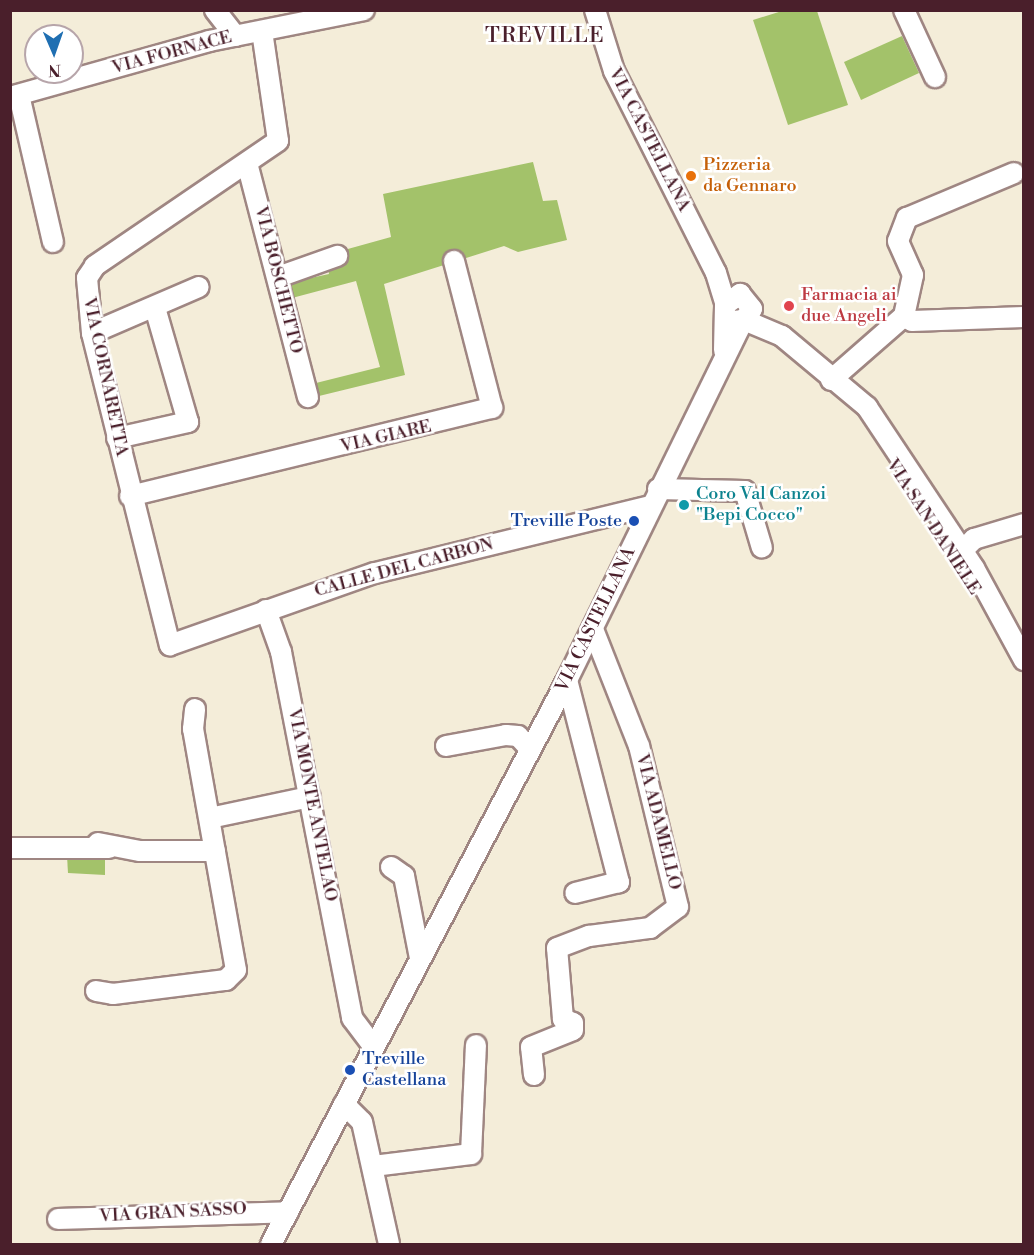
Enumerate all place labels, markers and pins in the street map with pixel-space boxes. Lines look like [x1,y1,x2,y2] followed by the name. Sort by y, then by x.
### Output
[703,155,797,198] place label: Pizzeria da Gennaro
[684,169,698,183] marker: Pizzeria da Gennaro
[801,285,897,328] place label: Farmacia ai due Angeli
[782,299,796,313] marker: Farmacia ai due Angeli
[696,484,826,526] place label: Coro Val Canzoi "Bepi Cocco"
[677,498,691,512] marker: Coro Val Canzoi "Bepi Cocco"
[511,510,622,532] place label: Treville Poste
[627,514,641,528] marker: Treville Poste
[362,1049,446,1092] place label: Treville Castellana
[343,1063,357,1077] marker: Treville Castellana

